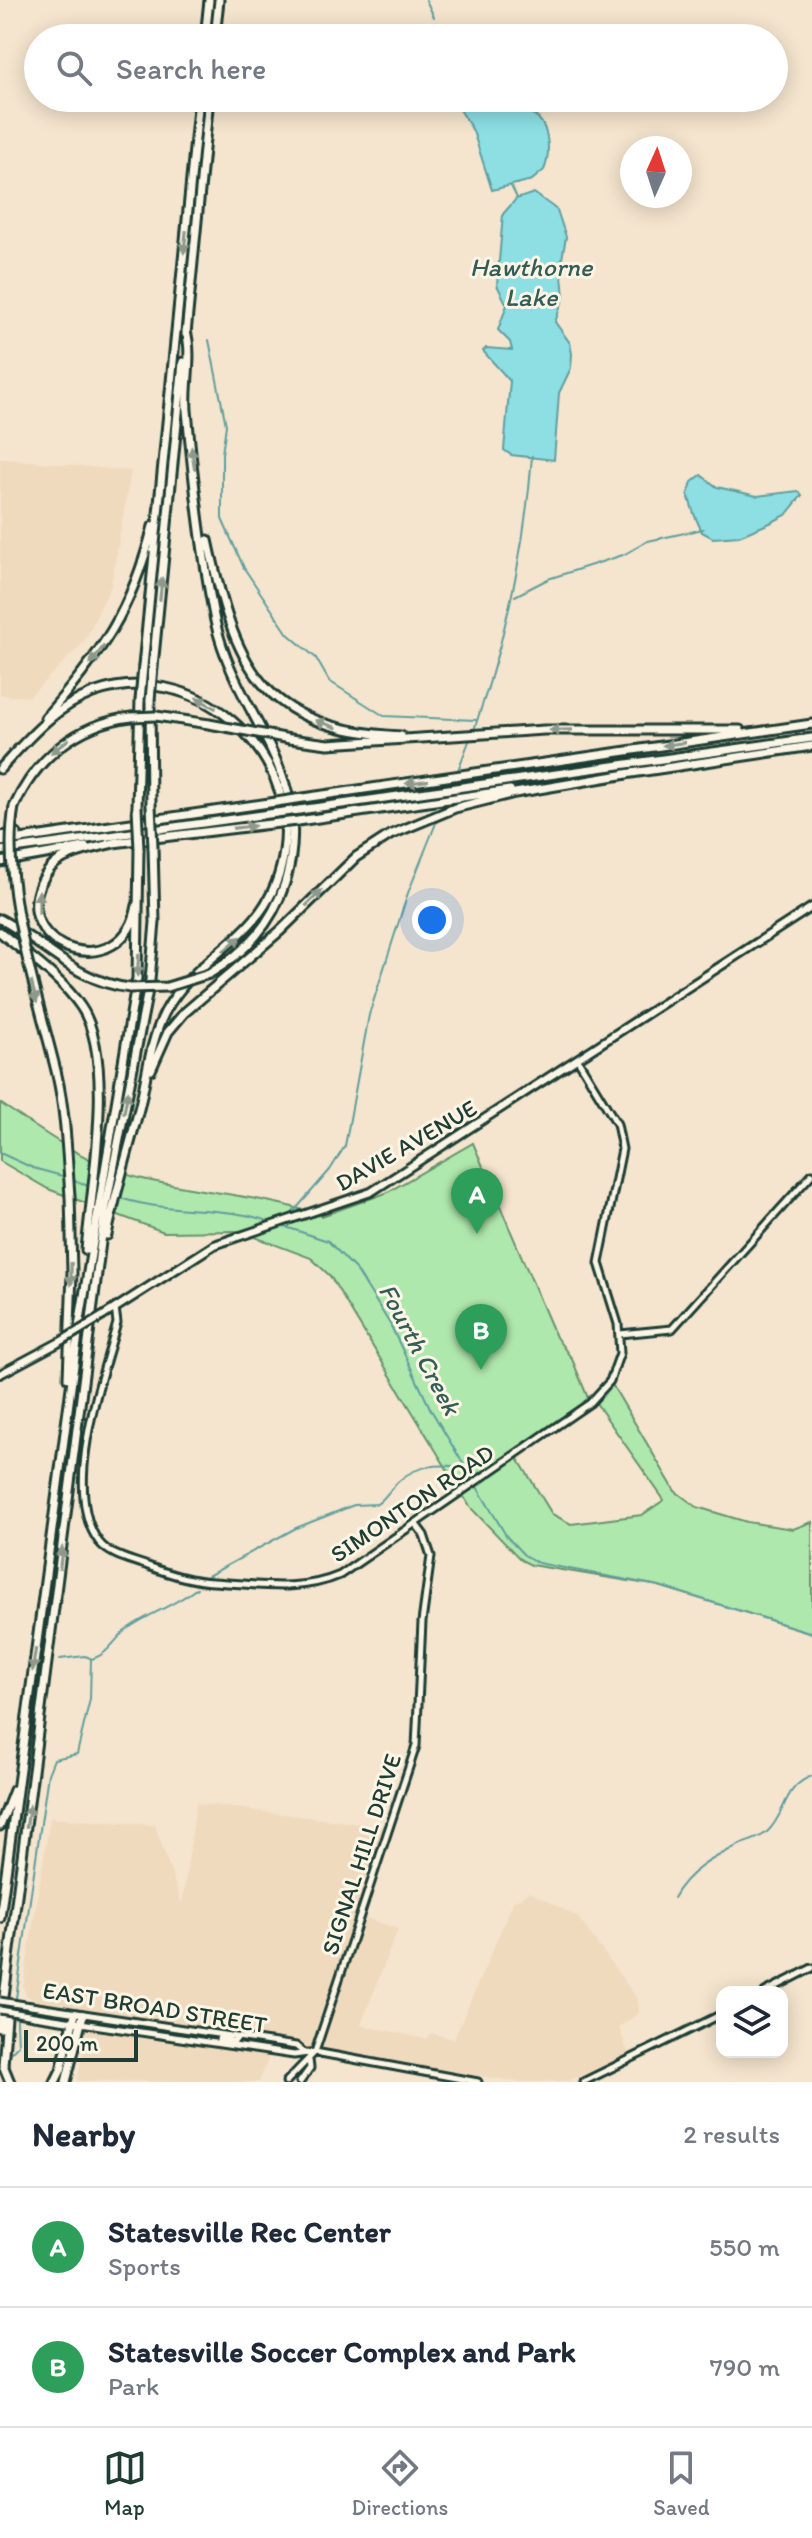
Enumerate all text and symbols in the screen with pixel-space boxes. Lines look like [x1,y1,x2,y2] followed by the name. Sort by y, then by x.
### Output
[24,24,788,112] search box
[52,46,96,90] icon: search
[116,50,266,87] text: Search here
[620,136,692,208] north arrow
[178,230,191,255] one-way arrow
[470,251,594,313] water label: Hawthorne Lake
[186,445,199,470] one-way arrow
[154,576,167,601] one-way arrow
[89,645,105,665] one-way arrow
[195,696,218,710] one-way arrow
[314,717,338,729] one-way arrow
[548,723,573,736] one-way arrow
[50,738,70,754] one-way arrow
[661,738,686,751] one-way arrow
[404,776,429,789] one-way arrow
[231,821,256,834] one-way arrow
[33,888,45,914] one-way arrow
[304,889,323,908] one-way arrow
[412,900,452,940] your location
[221,936,241,953] one-way arrow
[131,953,144,978] one-way arrow
[28,980,40,1005] one-way arrow
[121,1089,133,1114] one-way arrow
[331,1093,481,1197] street label: DAVIE AVENUE
[451,1168,503,1234] pin: A
[65,1262,78,1287] one-way arrow
[372,1278,469,1422] water label: Fourth Creek
[455,1304,507,1370] pin: B
[325,1437,499,1568] street label: SIMONTON ROAD
[55,1545,68,1570] one-way arrow
[27,1648,40,1673] one-way arrow
[315,1750,407,1958] street label: SIGNAL HILL DRIVE
[22,1803,35,1828] one-way arrow
[41,1975,270,2039] street label: EAST BROAD STREET
[716,1986,788,2058] map controls
[716,1986,788,2058] button: layers
[24,2026,138,2062] scale bar
[36,2030,98,2057] text: 200 m
[32,2114,135,2155] text: Nearby
[683,2118,780,2150] text: 2 results
[108,2213,391,2250] text: Statesville Rec Center
[50,2231,66,2263] text: A
[709,2231,780,2263] text: 550 m
[108,2250,181,2282] text: Sports
[108,2333,576,2370] text: Statesville Soccer Complex and Park
[50,2351,66,2383] text: B
[710,2351,780,2383] text: 790 m
[108,2370,159,2402] text: Park
[103,2446,147,2521] tab: Map
[352,2446,448,2521] tab: Directions
[653,2446,709,2521] tab: Saved

